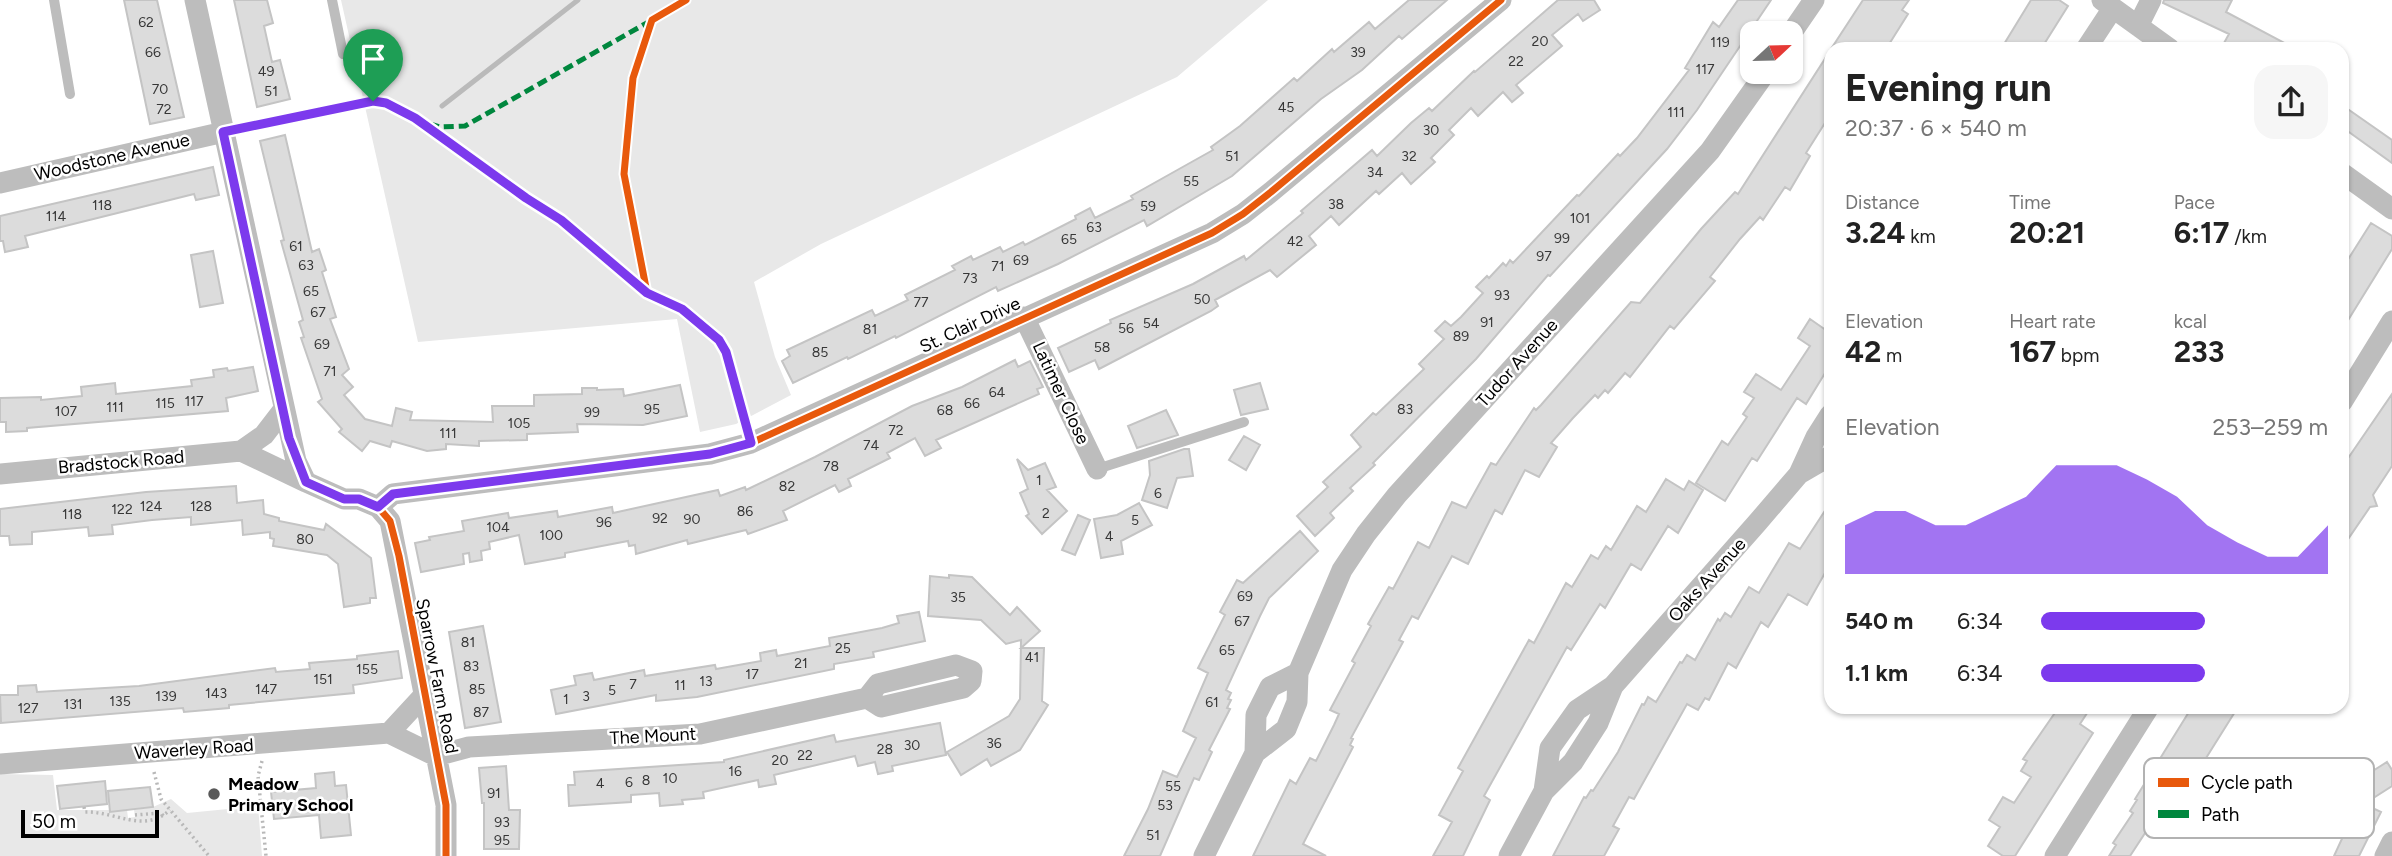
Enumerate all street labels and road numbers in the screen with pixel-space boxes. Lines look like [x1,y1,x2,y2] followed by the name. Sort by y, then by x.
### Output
[32,128,192,186] street label: Woodstone Avenue
[916,292,1024,358] street label: St. Clair Drive
[1472,314,1563,412] street label: Tudor Avenue
[1028,338,1094,448] street label: Latimer Close
[57,446,185,478] street label: Bradstock Road
[1663,533,1751,627] street label: Oaks Avenue
[411,596,463,756] street label: Sparrow Farm Road
[609,723,697,749] street label: The Mount
[134,734,254,764] street label: Waverley Road

